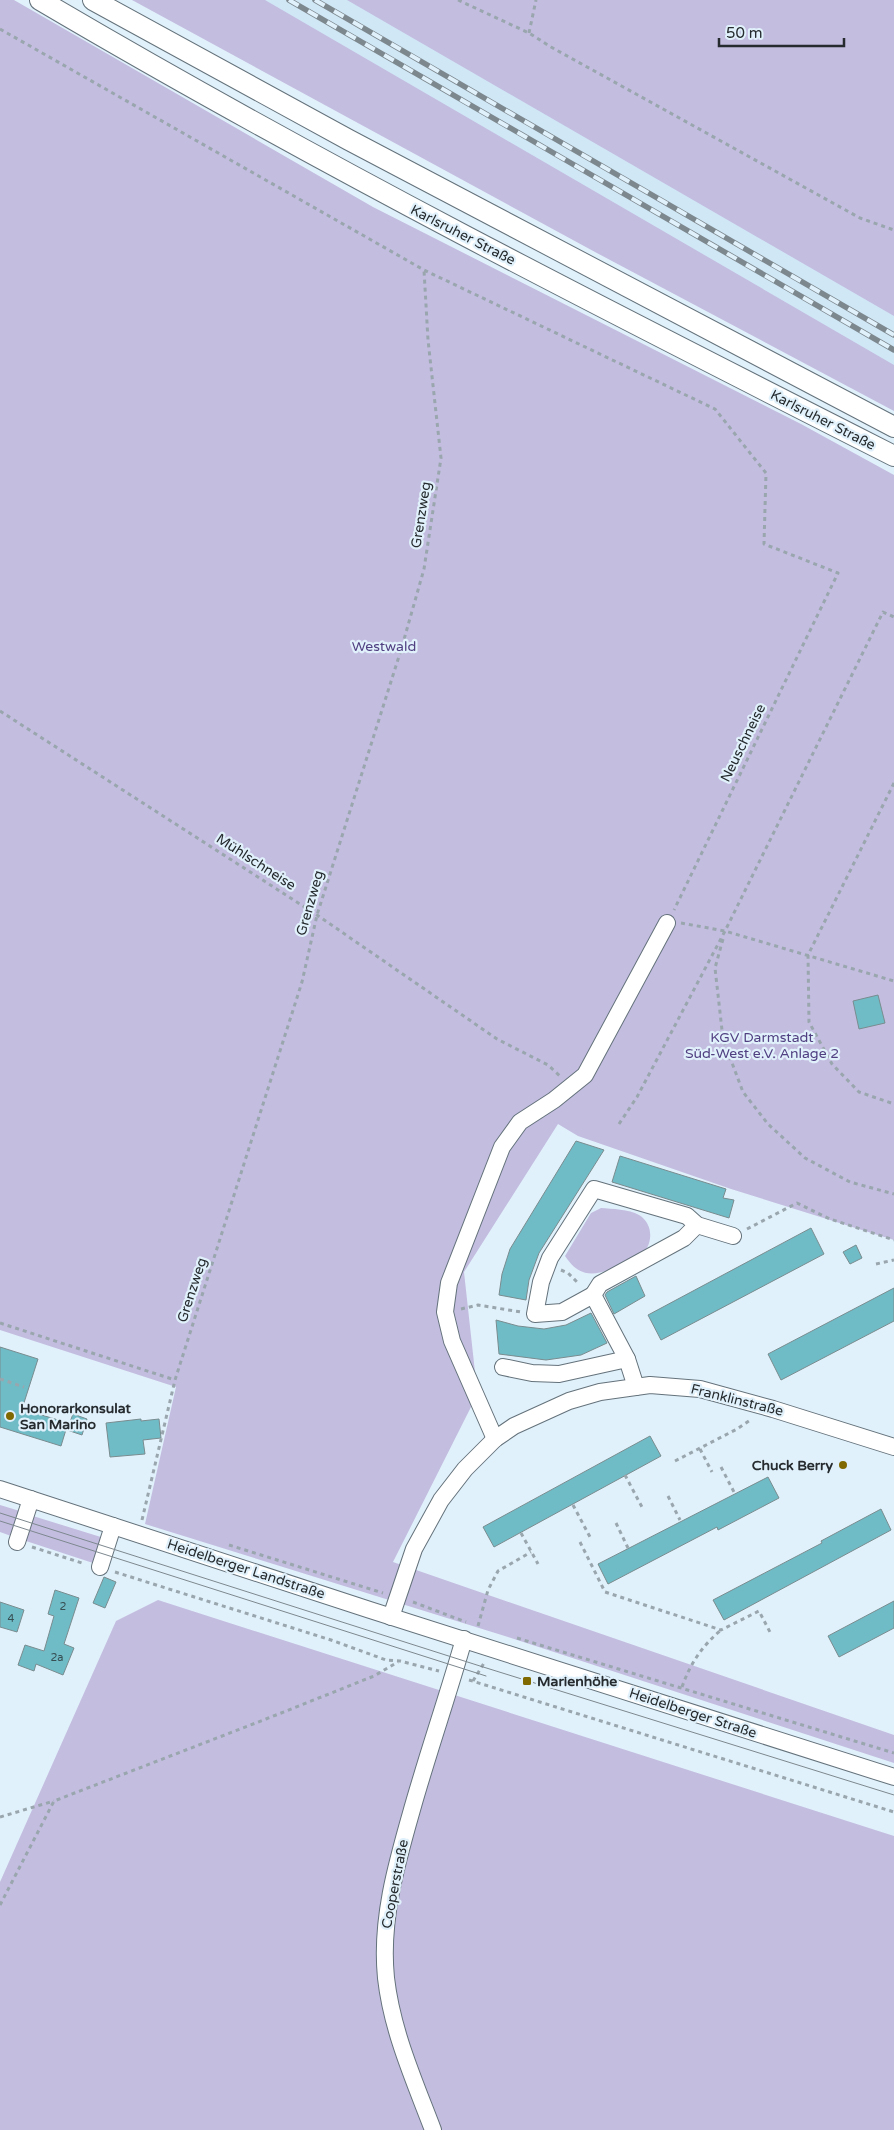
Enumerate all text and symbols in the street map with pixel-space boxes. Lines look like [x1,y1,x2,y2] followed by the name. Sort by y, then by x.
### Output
[719,15,844,47] scale bar
[726,24,763,42] text: 50 m
[408,201,518,269] street label: Karlsruher Straße
[768,386,878,454] street label: Karlsruher Straße
[407,481,435,549] street label: Grenzweg
[352,638,416,655] park label: Westwald
[717,701,769,785] street label: Neuschneise
[213,830,299,894] street label: Mühlschneise
[293,868,327,938] street label: Grenzweg
[685,1029,839,1062] park label: KGV Darmstadt Süd-West e.V. Anlage 2
[174,1256,210,1324] street label: Grenzweg
[689,1380,785,1420] street label: Franklinstraße
[20,1400,131,1433] place label: Honorarkonsulat San Marino
[4,1410,16,1422] marker: Honorarkonsulat San Marino
[752,1457,833,1474] place label: Chuck Berry
[837,1459,849,1471] marker: Chuck Berry
[165,1535,327,1603] street label: Heidelberger Landstraße
[60,1600,67,1613] house number: 2
[8,1612,15,1625] house number: 4
[50,1651,64,1664] house number: 2a
[537,1673,617,1690] place label: Marienhöhe
[521,1675,533,1687] marker: Marienhöhe
[627,1684,759,1742] street label: Heidelberger Straße
[378,1838,412,1930] street label: Cooperstraße

